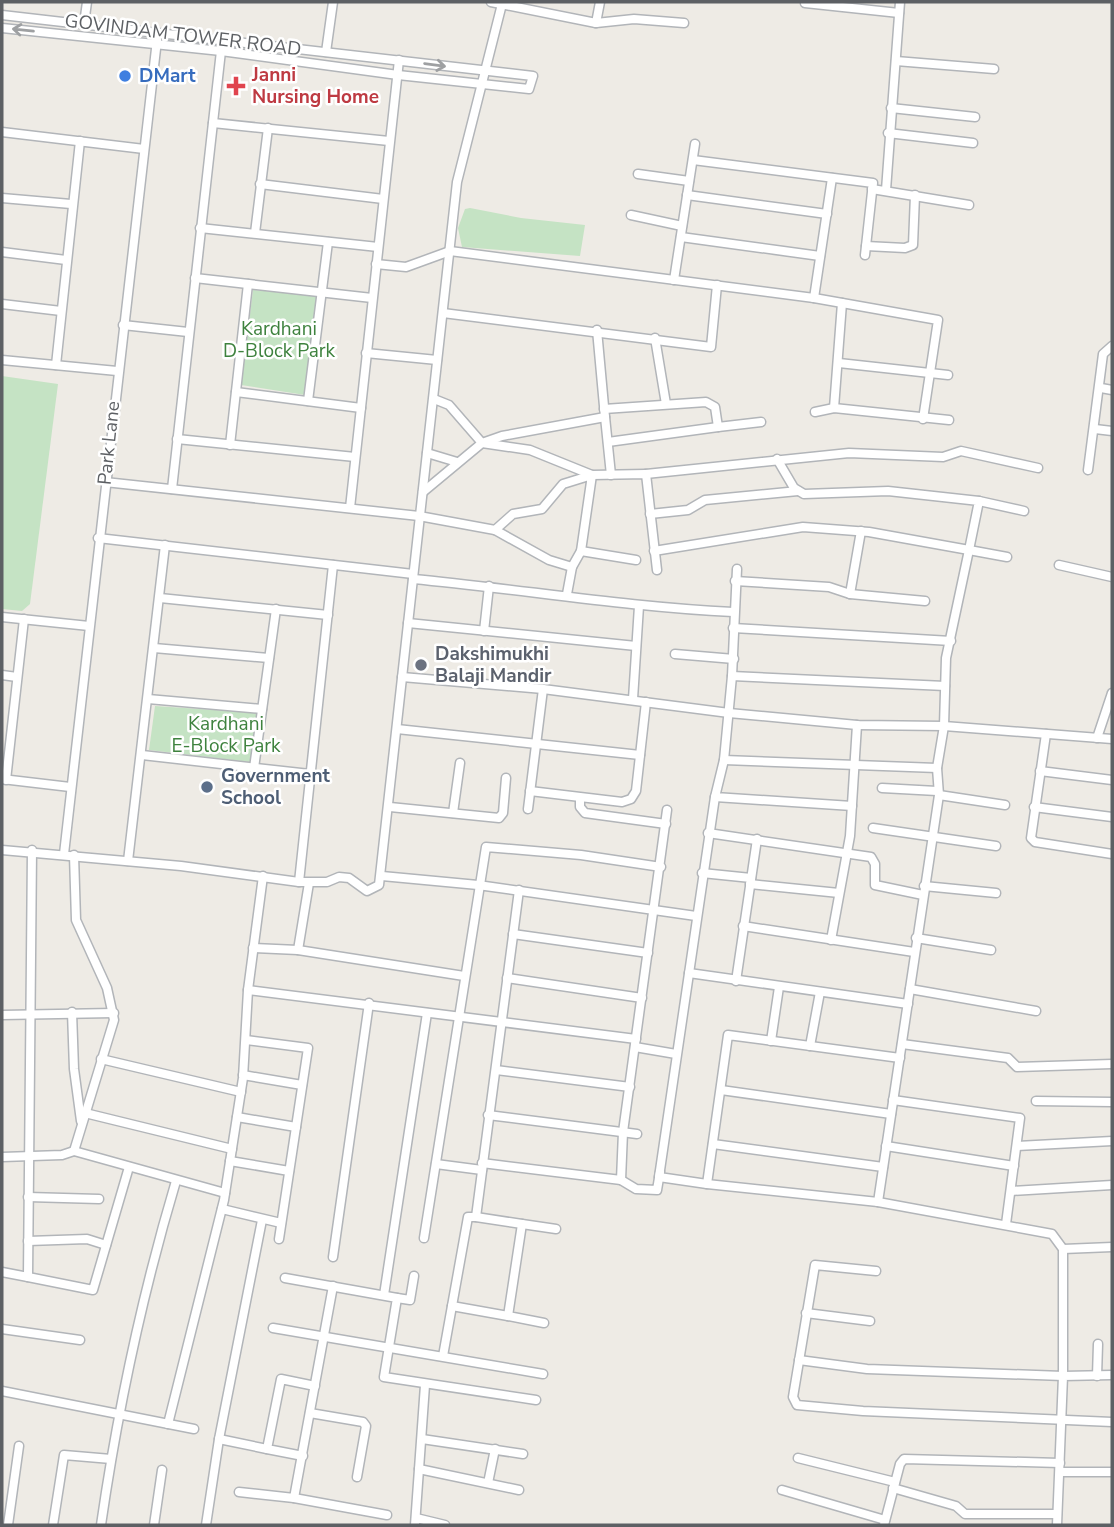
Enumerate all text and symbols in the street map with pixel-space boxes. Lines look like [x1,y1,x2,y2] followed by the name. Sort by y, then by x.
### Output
[63,8,303,62] street label: GOVINDAM TOWER ROAD
[12,24,35,37] one-way arrow
[423,59,445,72] one-way arrow
[251,62,379,110] place label: Janni Nursing Home
[139,63,196,89] place label: DMart
[117,68,133,84] marker: DMart
[226,76,246,96] marker: Janni Nursing Home
[223,316,336,364] park label: Kardhani D-Block Park
[92,400,126,486] street label: Park Lane
[435,641,552,689] place label: Dakshimukhi Balaji Mandir
[413,657,429,673] marker: Dakshimukhi Balaji Mandir
[171,711,281,759] park label: Kardhani E-Block Park
[221,763,330,811] place label: Government School
[199,779,215,795] marker: Government School

